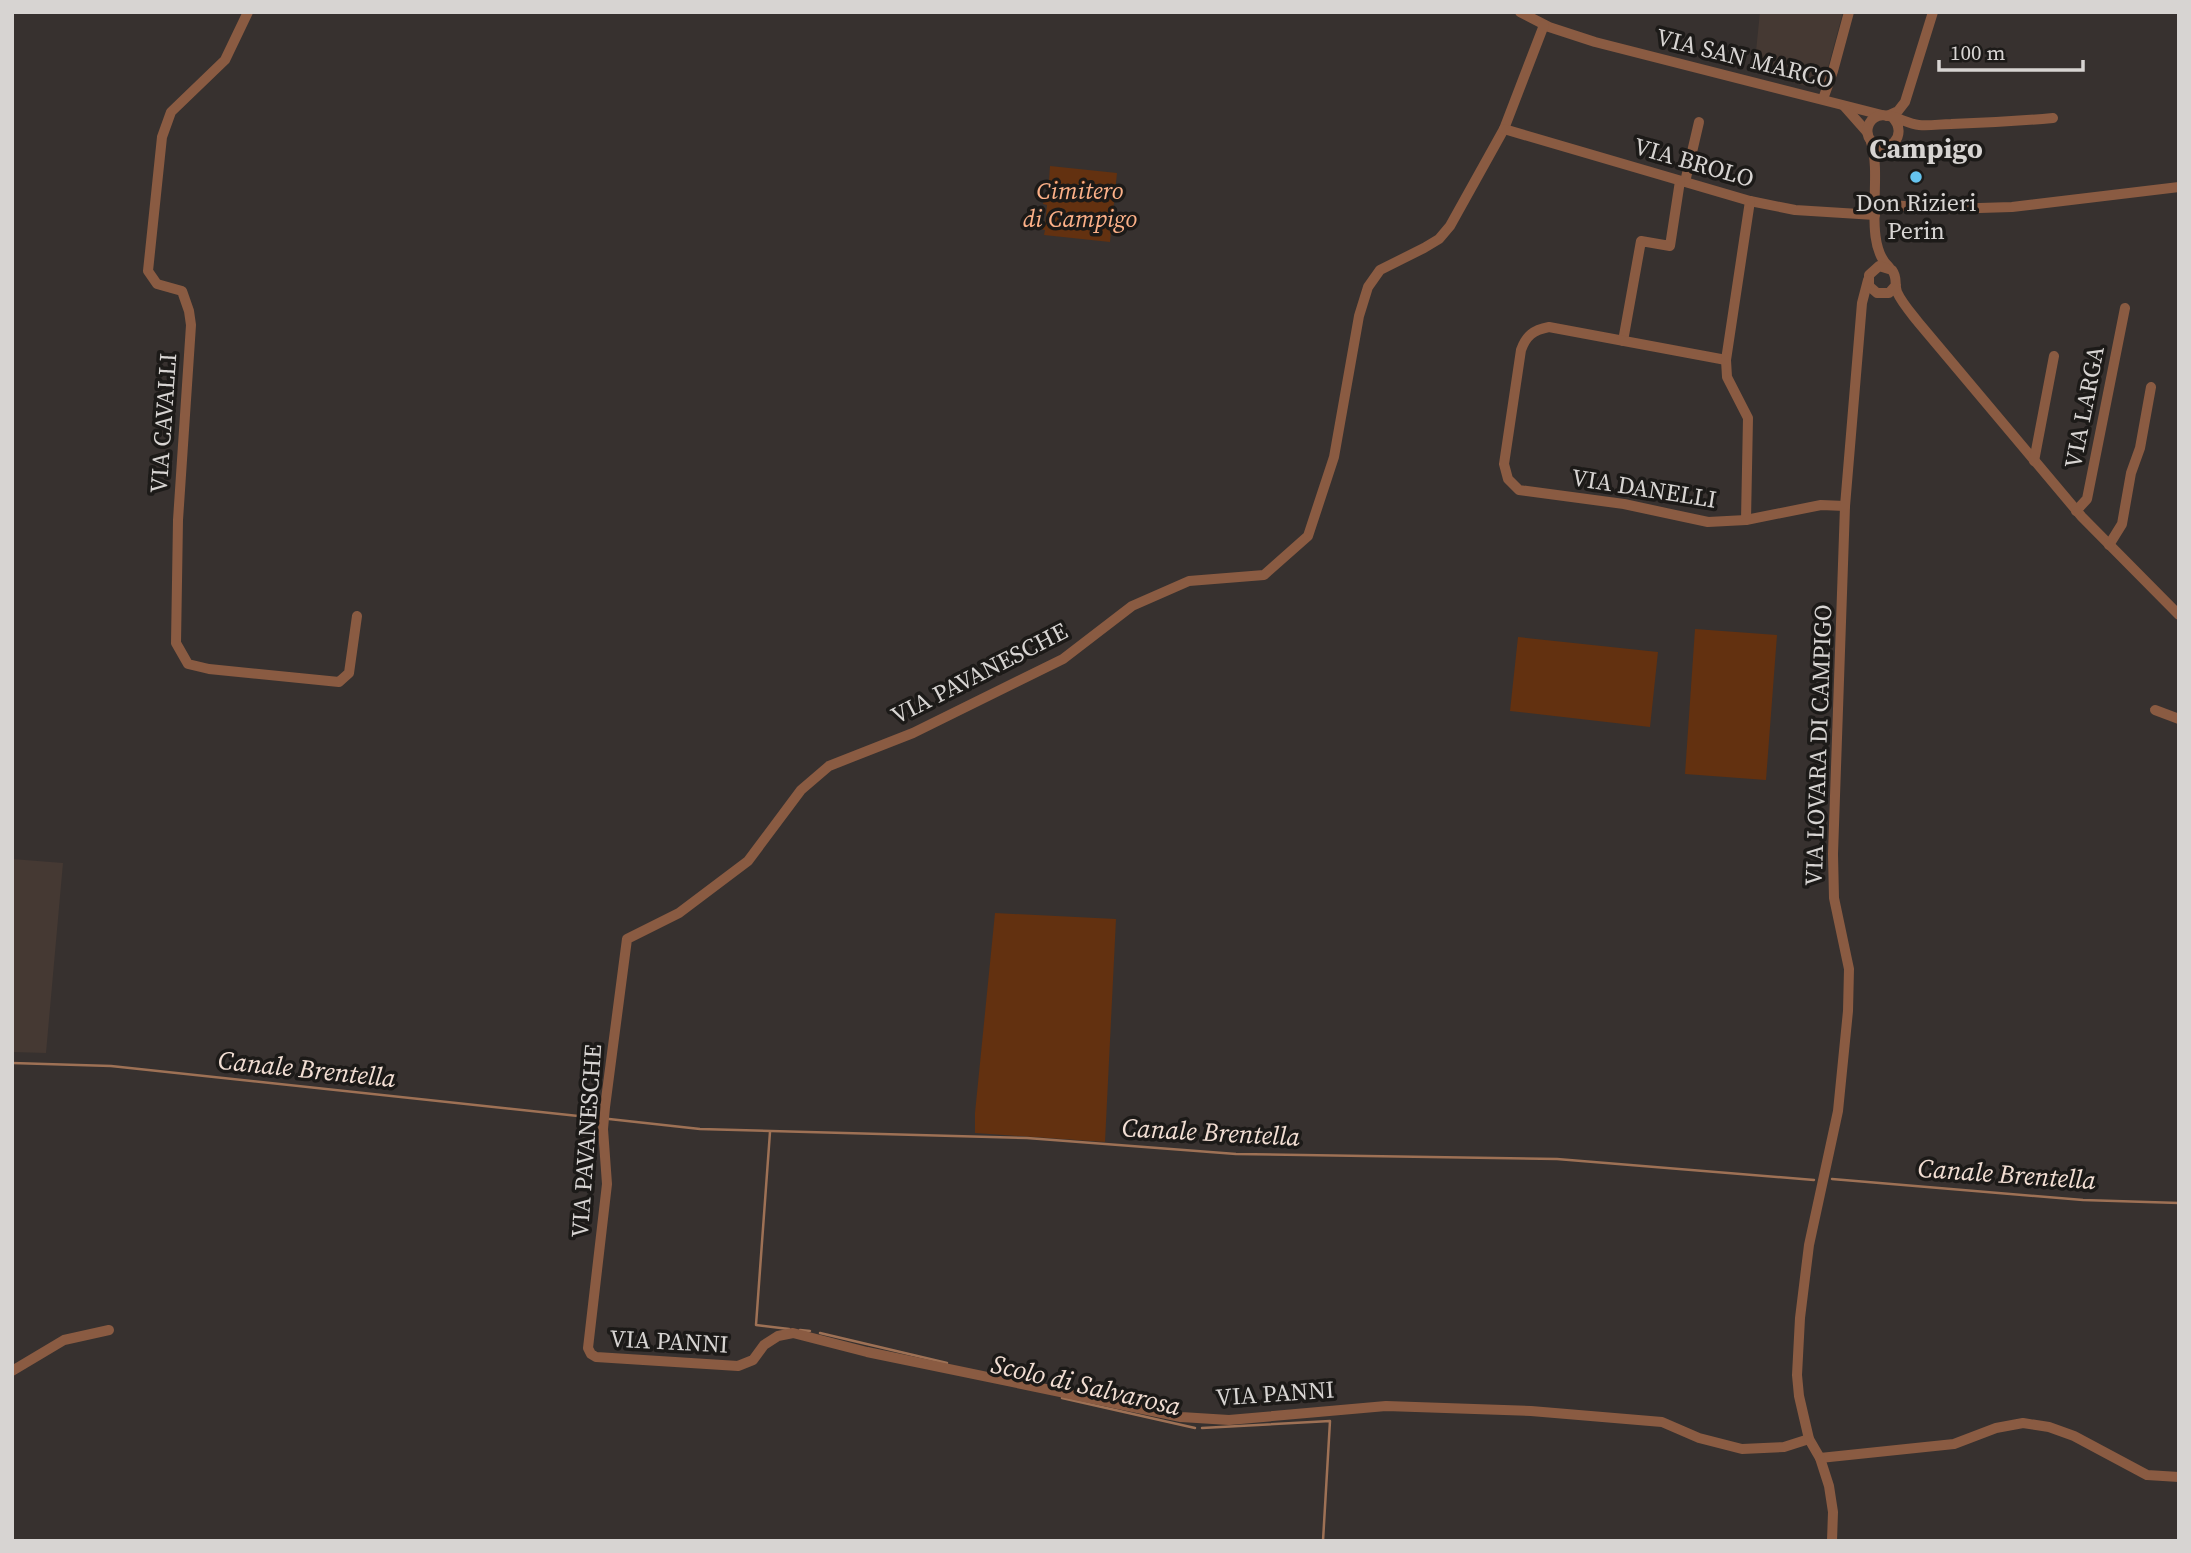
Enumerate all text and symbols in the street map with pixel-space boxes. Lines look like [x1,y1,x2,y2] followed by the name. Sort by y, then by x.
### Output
[1653,20,1837,96] street label: VIA SAN MARCO
[1939,28,2082,72] scale bar
[1950,38,2005,67] text: 100 m
[1630,129,1758,195] street label: VIA BROLO
[1869,129,1983,167] district label: Campigo
[1908,169,1924,185] marker: Don Rizieri Perin
[1023,174,1138,235] park label: Cimitero di Campigo
[1856,186,1976,247] place label: Don Rizieri Perin
[2056,343,2112,471] street label: VIA LARGA
[142,352,184,494] street label: VIA CAVALLI
[1569,460,1719,516] street label: VIA DANELLI
[1797,604,1839,886] street label: VIA LOVARA DI CAMPIGO
[885,614,1073,732] street label: VIA PAVANESCHE
[216,1042,398,1096] water label: Canale Brentella
[563,1043,609,1239] street label: VIA PAVANESCHE
[1121,1109,1301,1155] water label: Canale Brentella
[1917,1150,2098,1198] water label: Canale Brentella
[609,1321,729,1361] street label: VIA PANNI
[988,1346,1185,1424] water label: Scolo di Salvarosa
[1215,1372,1335,1414] street label: VIA PANNI

